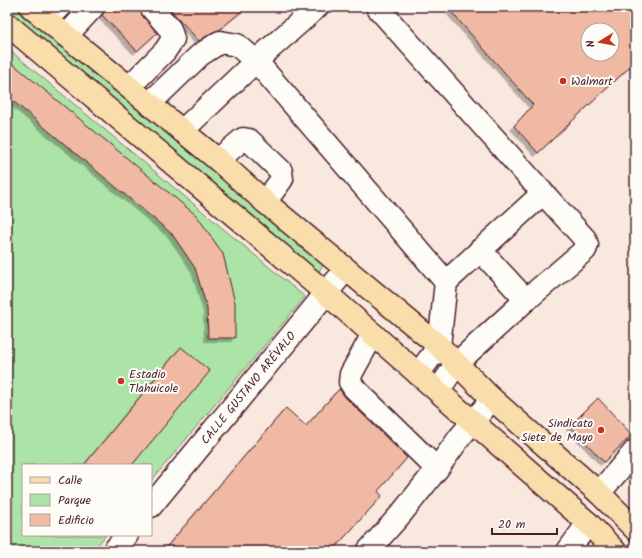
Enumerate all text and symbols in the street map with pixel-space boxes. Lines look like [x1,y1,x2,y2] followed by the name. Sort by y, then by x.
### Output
[580,22,620,62] north arrow
[582,39,601,49] text: N
[571,72,613,91] place label: Walmart
[558,76,568,86] marker: Walmart
[196,327,301,449] street label: CALLE GUSTAVO ARÉVALO
[129,365,179,398] place label: Estadio Tlahuicole
[116,376,126,386] marker: Estadio Tlahuicole
[521,414,593,447] place label: Sindicato Siete de Mayo
[596,425,606,435] marker: Sindicato Siete de Mayo
[22,464,152,536] legend
[58,471,83,490] text: Calle
[58,491,92,510] text: Parque
[492,510,557,536] scale bar
[58,511,94,530] text: Edificio
[498,515,526,534] text: 20 m

